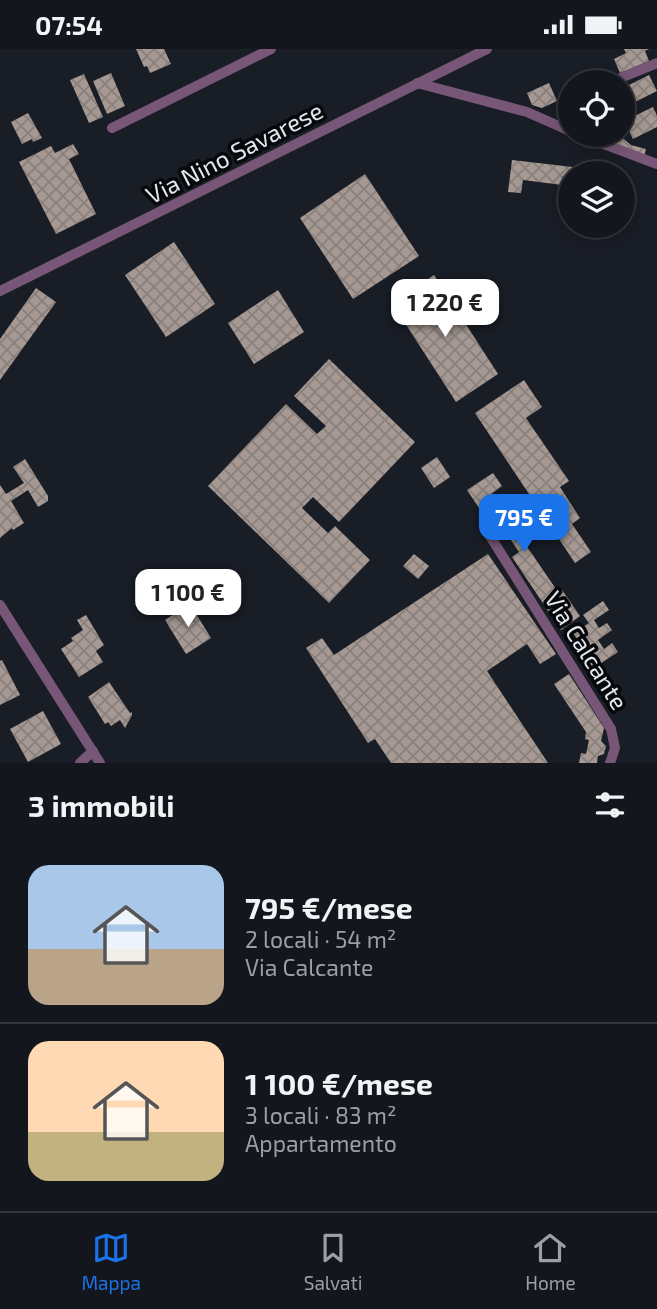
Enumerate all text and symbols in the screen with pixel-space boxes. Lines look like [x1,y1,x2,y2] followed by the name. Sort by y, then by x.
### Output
[35,9,103,40] text: 07:54
[558,70,635,238] map controls
[558,70,635,147] button: locate
[141,95,327,209] street label: Via Nino Savarese
[558,161,635,238] button: layers
[380,279,510,339] pin: 1 220 €
[407,288,483,316] text: 1 220 €
[475,495,573,554] pin: 795 €
[495,503,553,531] text: 795 €
[123,569,253,629] pin: 1 100 €
[151,578,225,606] text: 1 100 €
[539,586,635,714] street label: Via Calcante
[591,786,629,824] icon: filters
[28,787,175,823] text: 3 immobili
[245,889,413,925] text: 795 €/mese
[84,893,168,977] icon: home
[245,925,396,953] text: 2 locali · 54 m²
[245,953,373,981] text: Via Calcante
[245,1065,433,1101] text: 1 100 €/mese
[84,1069,168,1153] icon: home
[245,1101,396,1129] text: 3 locali · 83 m²
[245,1129,397,1157] text: Appartamento
[81,1229,141,1294] tab: Mappa
[304,1229,362,1294] tab: Salvati
[525,1229,576,1294] tab: Home

